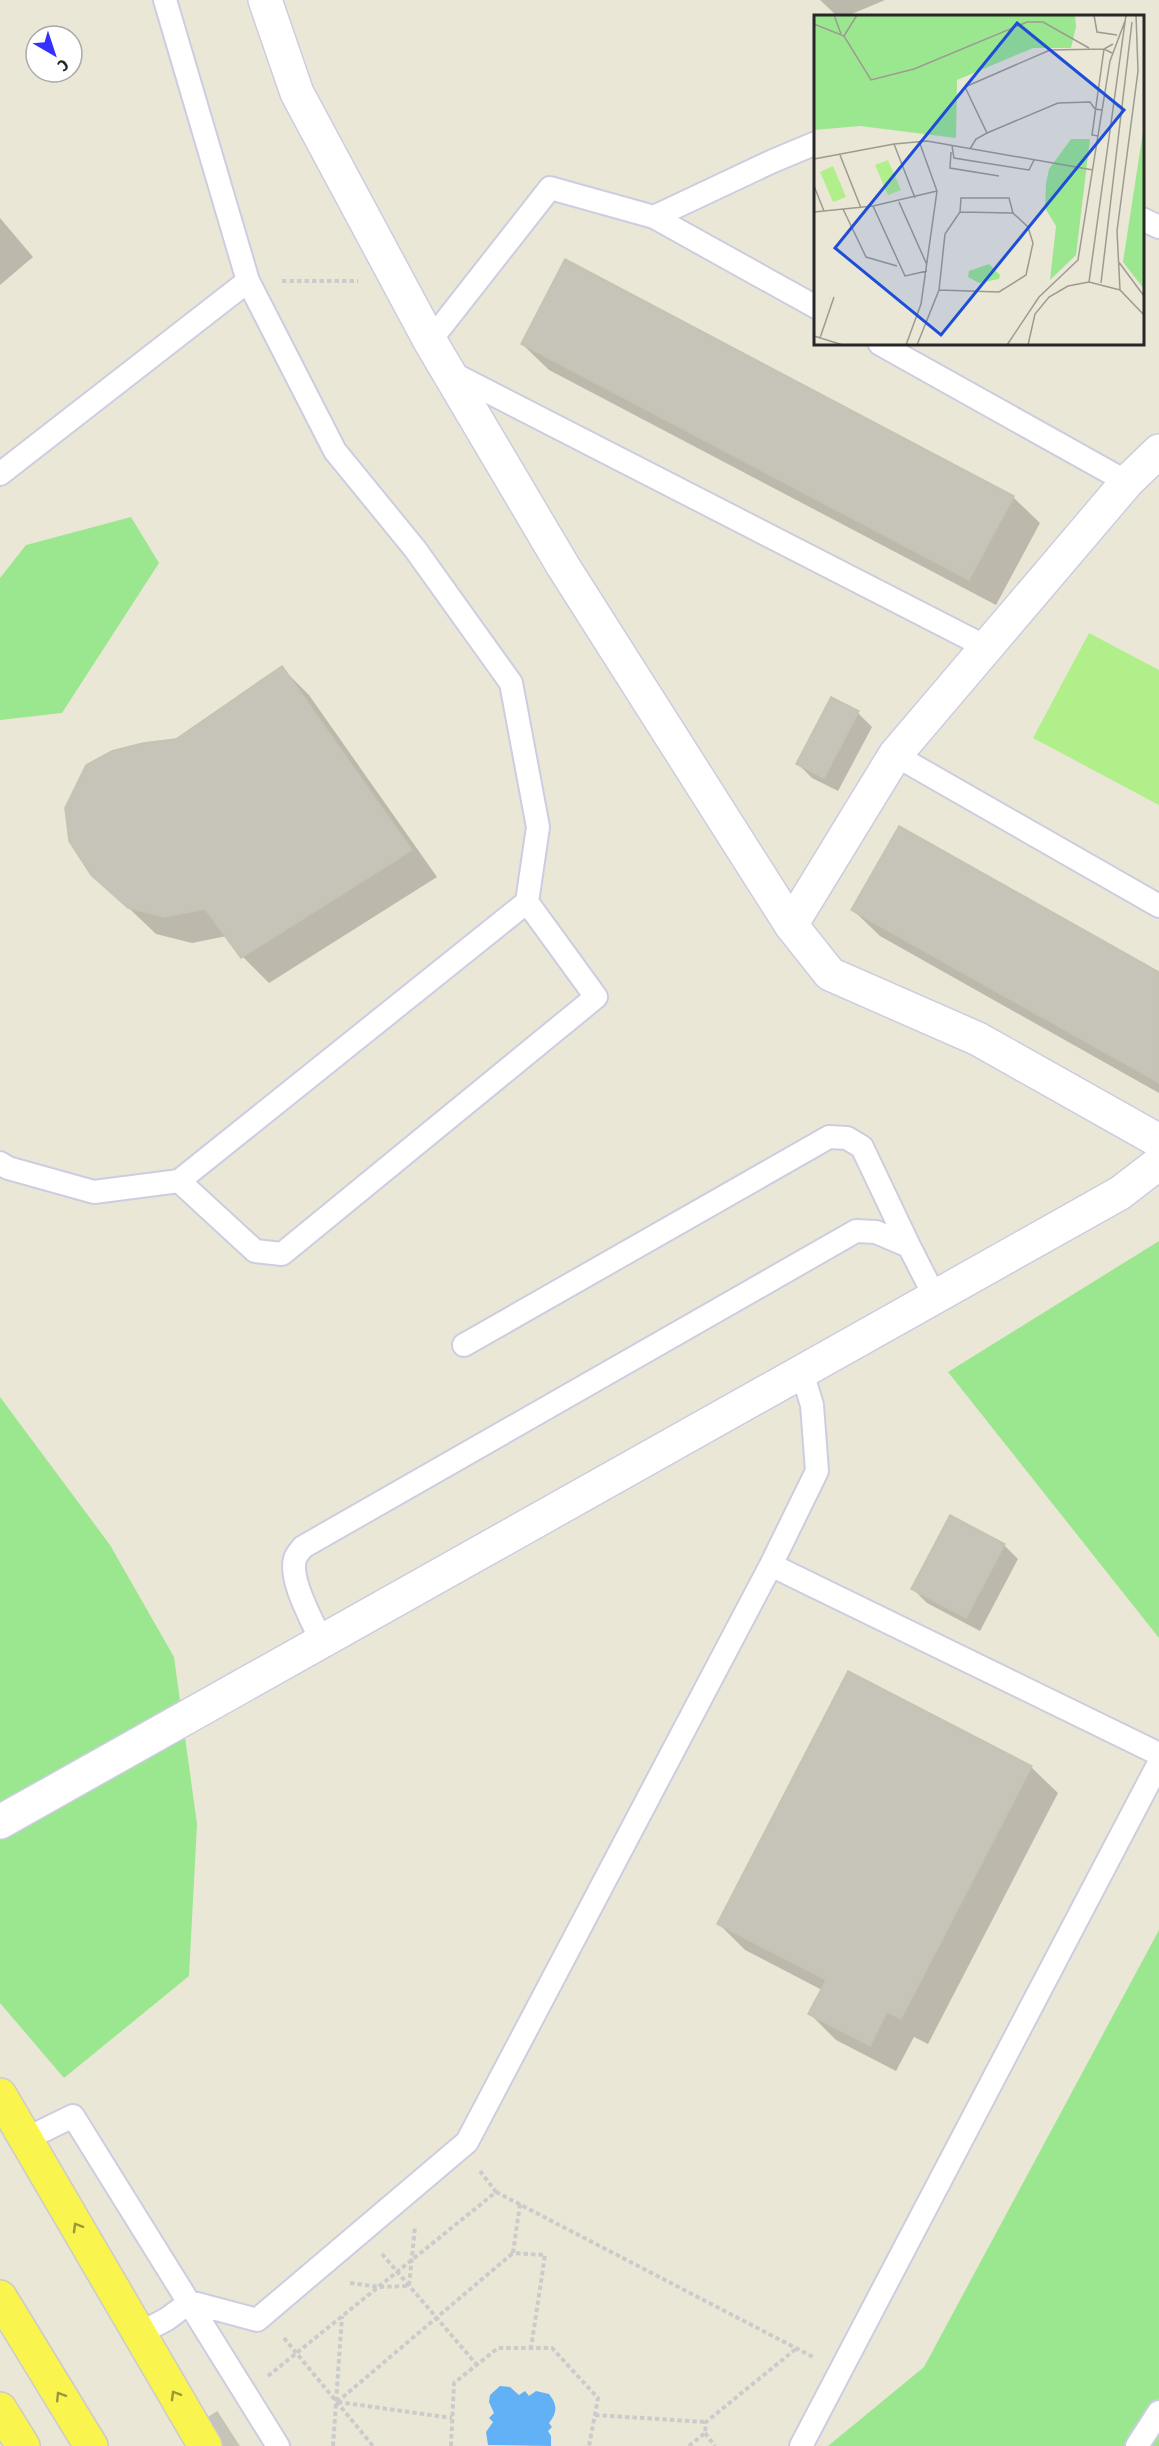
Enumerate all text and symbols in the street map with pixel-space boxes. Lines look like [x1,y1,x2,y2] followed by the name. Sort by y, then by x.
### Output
[814,15,1144,345] inset map
[24,24,84,84] north arrow
[53,55,72,76] text: С
[73,2223,84,2233] one-way arrow
[171,2391,183,2402] one-way arrow
[56,2392,68,2402] one-way arrow

